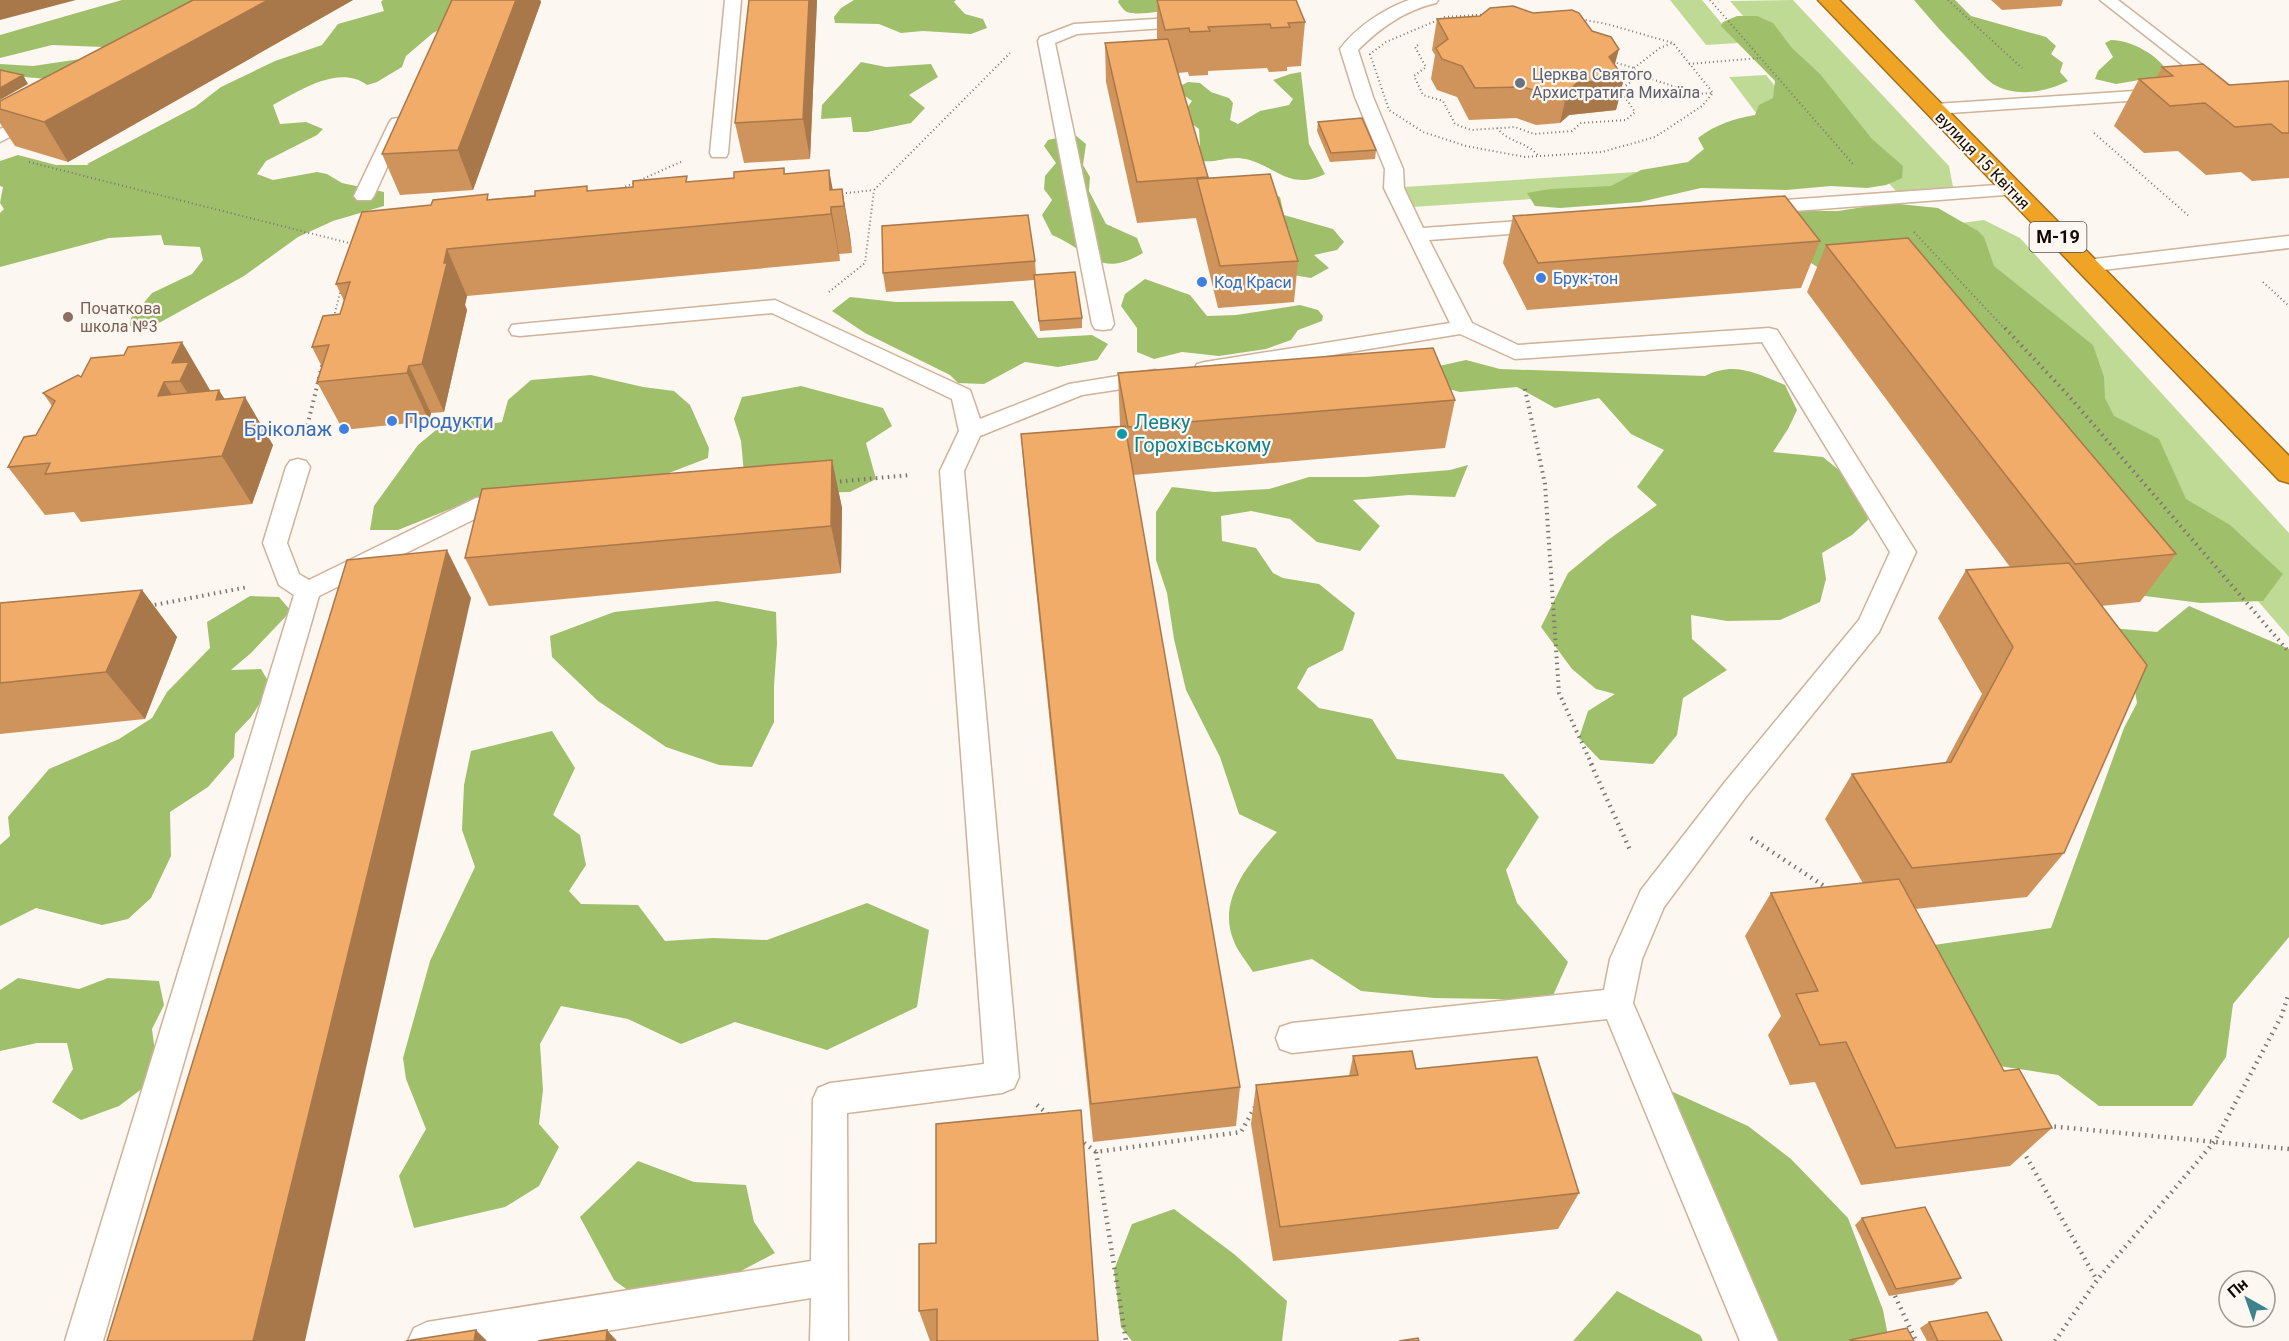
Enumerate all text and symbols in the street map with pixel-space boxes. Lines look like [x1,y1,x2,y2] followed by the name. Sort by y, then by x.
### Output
[1532,65,1700,102] place label: Церква Святого Архистратига Михаїла
[1513,76,1527,90] marker: Церква Святого Архистратига Михаїла
[1931,108,2034,213] street label: вулиця 15 Квітня
[2030,222,2086,252] road number: М-19
[1553,269,1618,288] place label: Брук-тон
[1534,271,1548,285] marker: Брук-тон
[1214,273,1292,292] place label: Код Краси
[1195,275,1209,289] marker: Код Краси
[80,299,161,336] place label: Початкова школа №3
[61,310,75,324] marker: Початкова школа №3
[404,409,494,433] place label: Продукти
[1134,410,1272,457] place label: Левку Горохівському
[385,414,399,428] marker: Продукти
[244,417,333,441] place label: Бріколаж
[337,422,351,436] marker: Бріколаж
[1115,427,1129,441] marker: Левку Горохівському
[2217,1269,2277,1329] north arrow
[2224,1274,2252,1302] text: Пн

